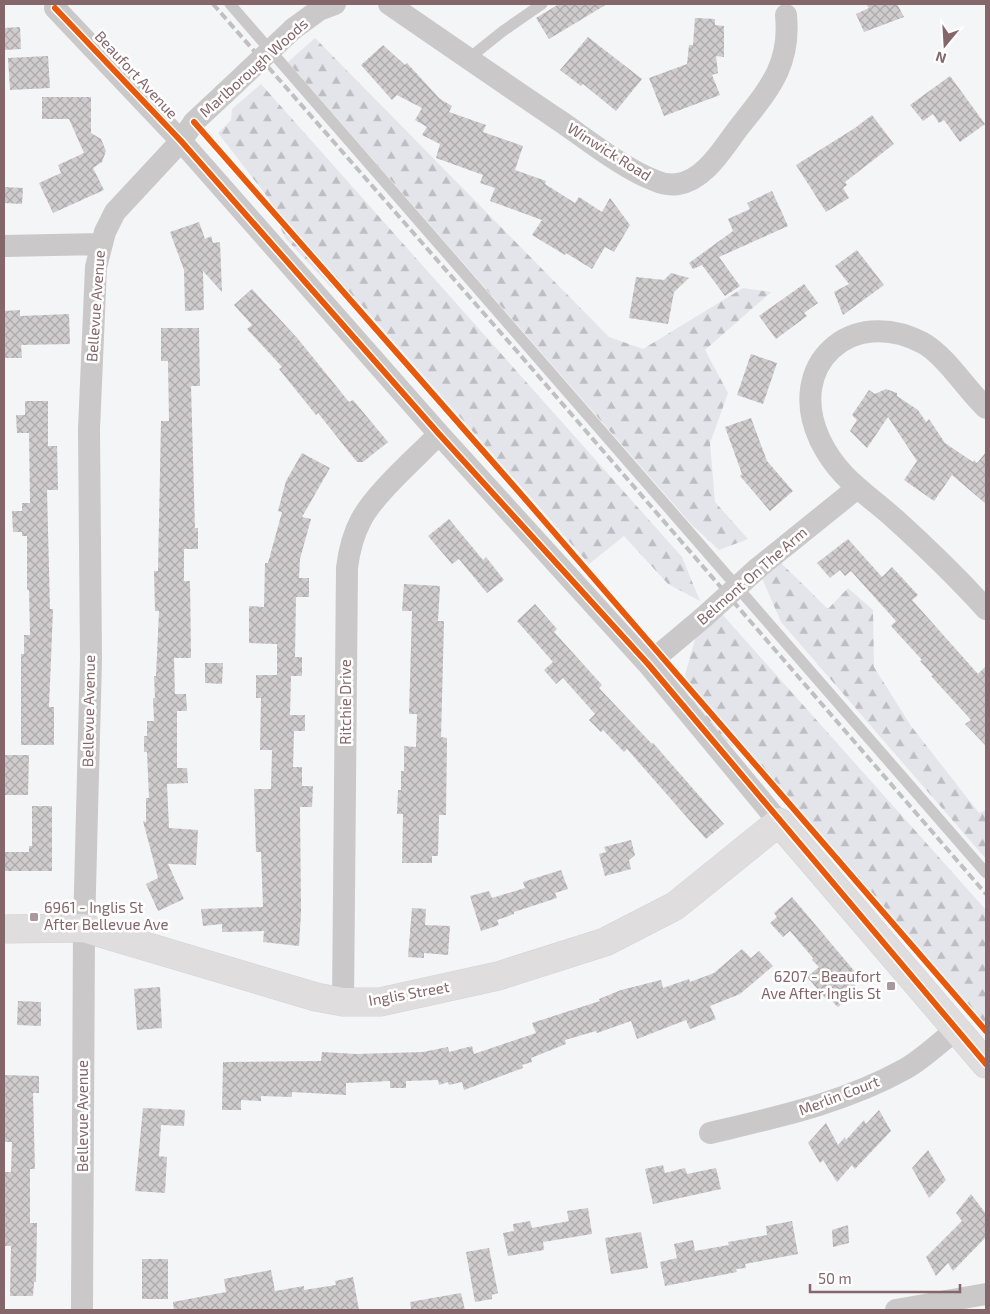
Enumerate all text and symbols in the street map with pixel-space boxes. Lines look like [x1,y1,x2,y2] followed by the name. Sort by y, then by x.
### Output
[196,14,311,121] street label: Marlborough Woods
[920,20,970,70] north arrow
[92,27,182,122] street label: Beaufort Avenue
[933,48,948,67] text: N
[564,118,655,184] street label: Winwick Road
[82,249,108,362] street label: Bellevue Avenue
[693,523,810,628] street label: Belmont On The Arm
[78,655,98,767] street label: Bellevue Avenue
[336,659,354,745] street label: Ritchie Drive
[44,898,169,933] place label: 6961 - Inglis St After Bellevue Ave
[28,911,40,923] marker: 6961 - Inglis St After Bellevue Ave
[761,967,881,1002] place label: 6207 - Beaufort Ave After Inglis St
[367,977,451,1009] street label: Inglis Street
[885,980,897,992] marker: 6207 - Beaufort Ave After Inglis St
[73,1060,91,1172] street label: Bellevue Avenue
[796,1071,882,1119] street label: Merlin Court
[810,1262,960,1294] scale bar
[818,1269,852,1287] text: 50 m

